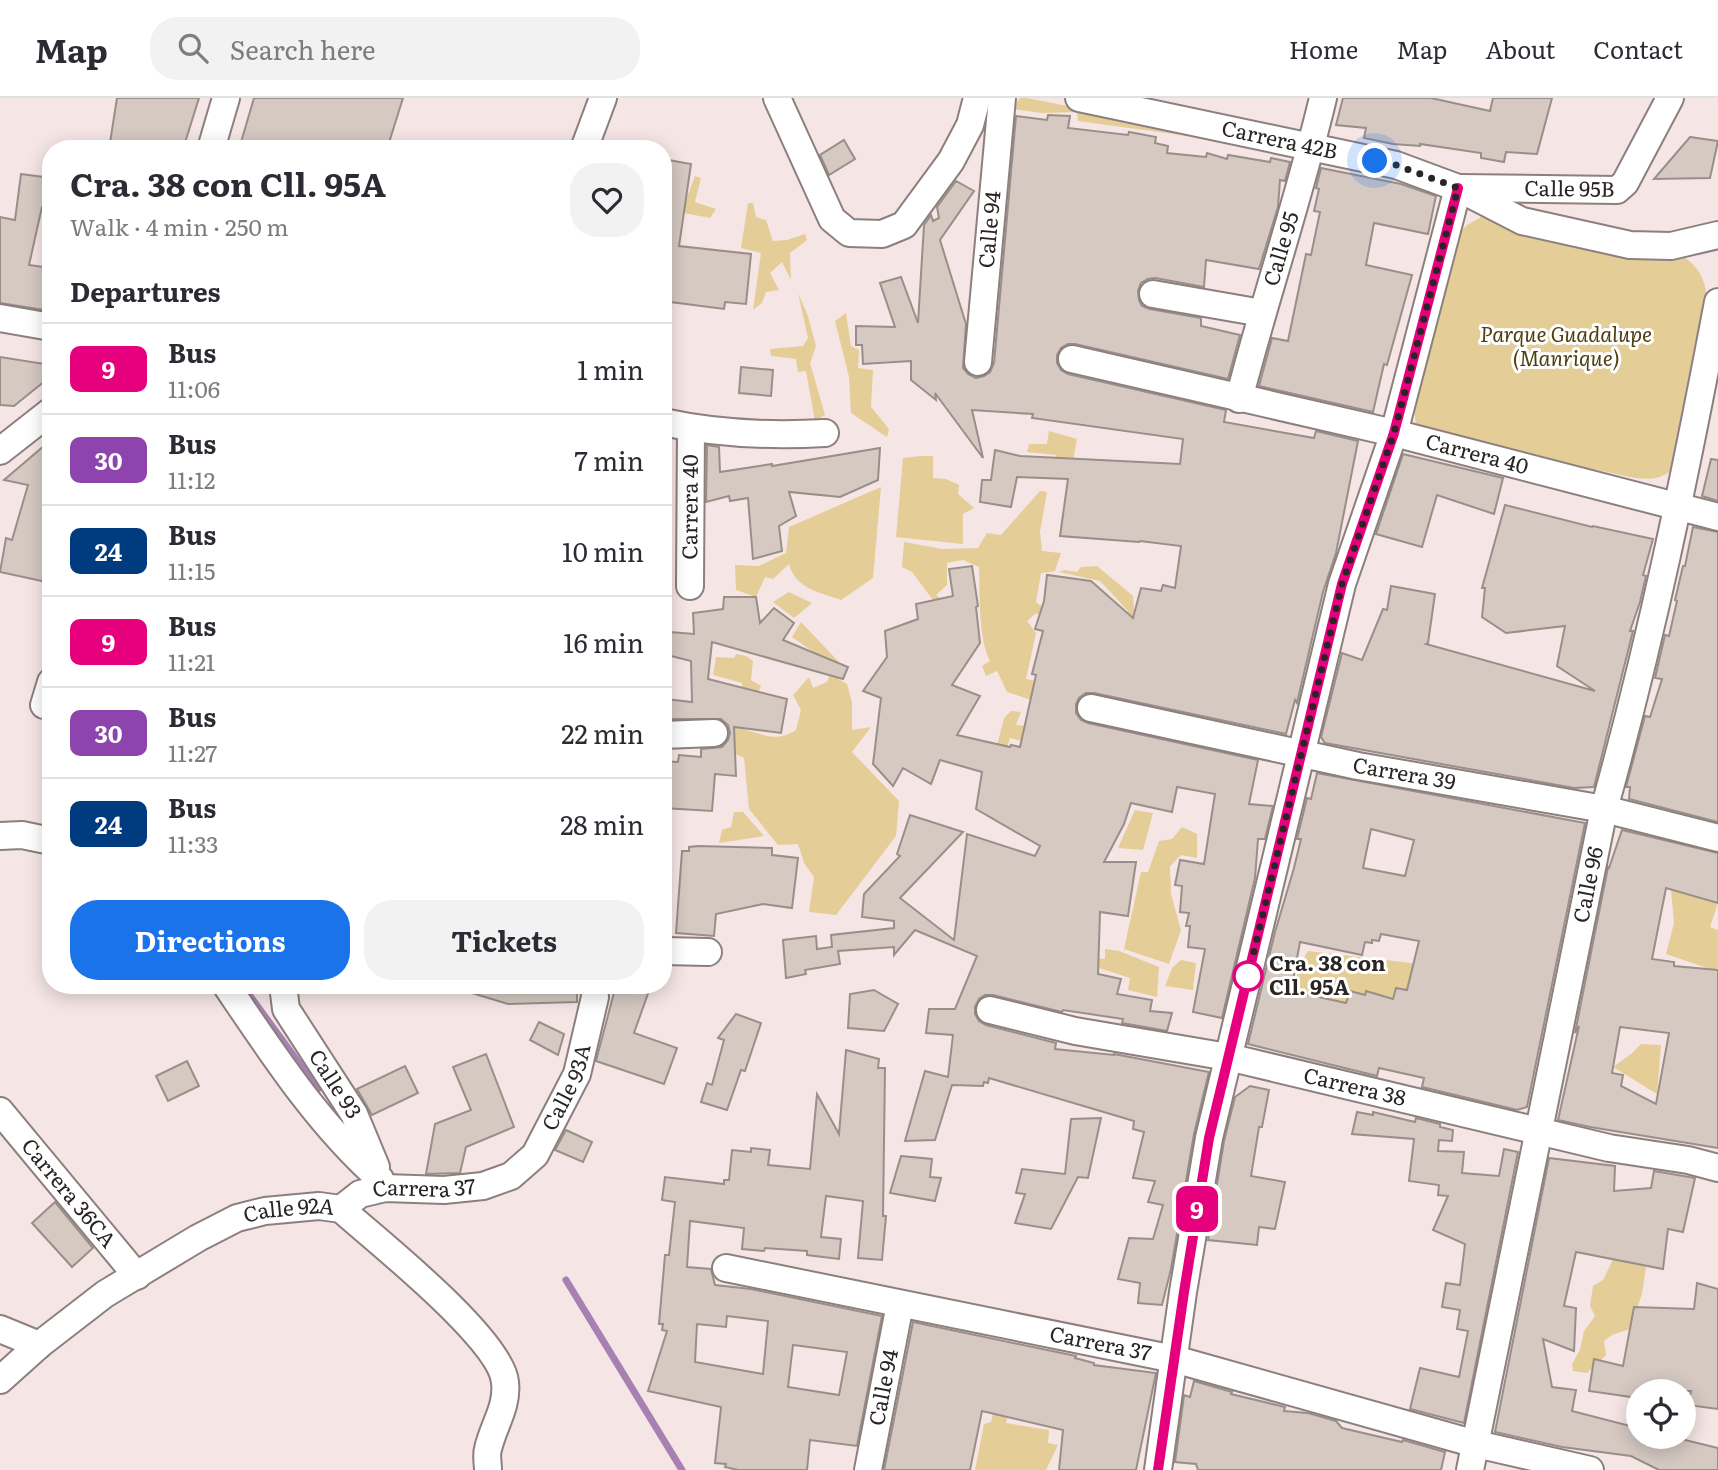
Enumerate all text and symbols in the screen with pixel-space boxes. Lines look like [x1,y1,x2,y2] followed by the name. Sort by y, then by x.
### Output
[150,17,640,80] search box
[35,24,108,73] text: Map
[174,29,212,67] icon: search
[230,29,376,68] text: Search here
[1289,31,1358,66] text: Home
[1396,31,1447,66] text: Map
[1485,31,1555,66] text: About
[1593,31,1683,66] text: Contact
[1219,111,1341,165] street label: Carrera 42B
[1357,143,1392,178] your location
[70,158,386,207] text: Cra. 38 con Cll. 95A
[570,163,644,237] button: heart
[1524,171,1615,203] street label: Calle 95B
[969,189,1007,269] street label: Calle 94
[1254,207,1305,289] street label: Calle 95
[70,209,289,243] text: Walk · 4 min · 250 m
[70,271,221,310] text: Departures
[1480,317,1652,372] park label: Parque Guadalupe (Manrique)
[168,332,216,371] text: Bus
[577,349,644,388] text: 1 min
[102,351,115,386] text: 9
[168,371,220,405] text: 11:06
[168,423,216,462] text: Bus
[1423,424,1532,480] street label: Carrera 40
[575,440,644,479] text: 7 min
[94,442,123,477] text: 30
[672,454,704,560] street label: Carrera 40
[168,462,215,496] text: 11:12
[168,514,216,553] text: Bus
[562,531,644,570] text: 10 min
[95,533,122,568] text: 24
[168,553,215,587] text: 11:15
[168,605,216,644] text: Bus
[563,622,644,661] text: 16 min
[102,624,115,659] text: 9
[168,644,215,678] text: 11:21
[168,696,216,735] text: Bus
[561,713,644,752] text: 22 min
[94,715,123,750] text: 30
[168,735,217,769] text: 11:27
[1351,747,1458,796] street label: Carrera 39
[168,787,216,826] text: Bus
[560,804,644,843] text: 28 min
[95,806,122,841] text: 24
[168,826,218,860] text: 11:33
[1563,844,1609,925] street label: Calle 96
[70,900,350,980] button: Directions
[364,900,644,980] button: Tickets
[1269,946,1386,1001] place label: Cra. 38 con Cll. 95A
[1233,961,1263,991] marker: Cra. 38 con Cll. 95A
[532,1040,597,1135] street label: Calle 93A
[303,1042,371,1124] street label: Calle 93
[1301,1058,1410,1112] street label: Carrera 38
[16,1130,125,1254] street label: Carrera 36CA
[369,1169,477,1204] street label: Carrera 37
[1174,1186,1220,1232] line badge: 9
[239,1188,337,1229] street label: Calle 92A
[1190,1191,1204,1226] text: 9
[1047,1316,1155,1367] street label: Carrera 37
[859,1346,904,1428] street label: Calle 94
[1626,1379,1696,1449] map controls
[1626,1379,1696,1449] button: locate

